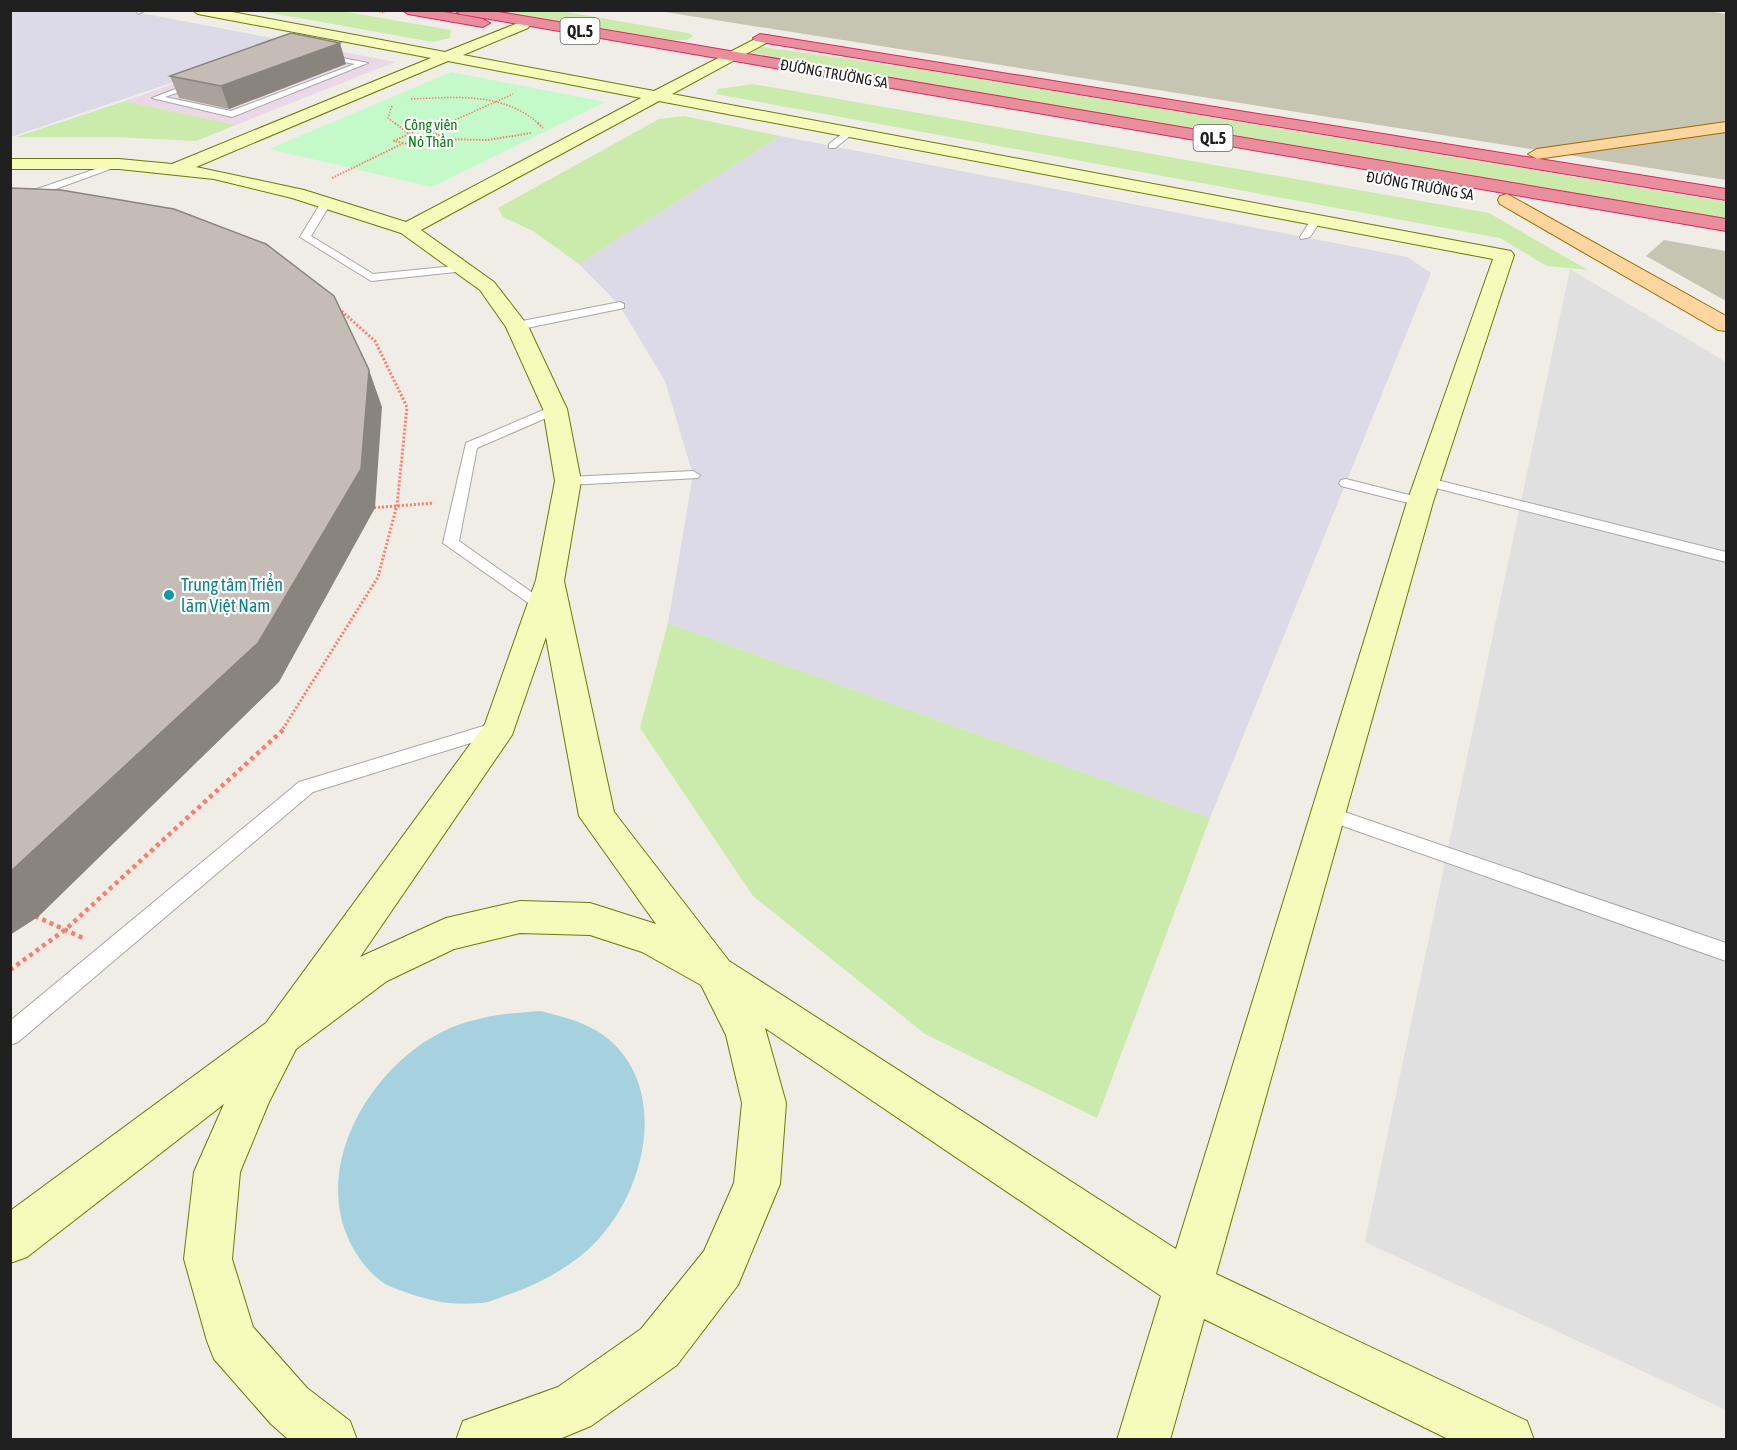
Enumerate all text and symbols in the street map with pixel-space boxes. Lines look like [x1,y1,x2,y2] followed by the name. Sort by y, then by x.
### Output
[560,18,600,44] road number: QL.5
[779,56,890,91] street label: ĐƯỜNG TRƯỜNG SA
[404,116,458,150] park label: Công viên Nỏ Thần
[1194,125,1232,151] road number: QL.5
[1365,168,1476,203] street label: ĐƯỜNG TRƯỜNG SA
[181,573,283,616] place label: Trung tâm Triển lãm Việt Nam
[162,588,176,602] marker: Trung tâm Triển lãm Việt Nam

